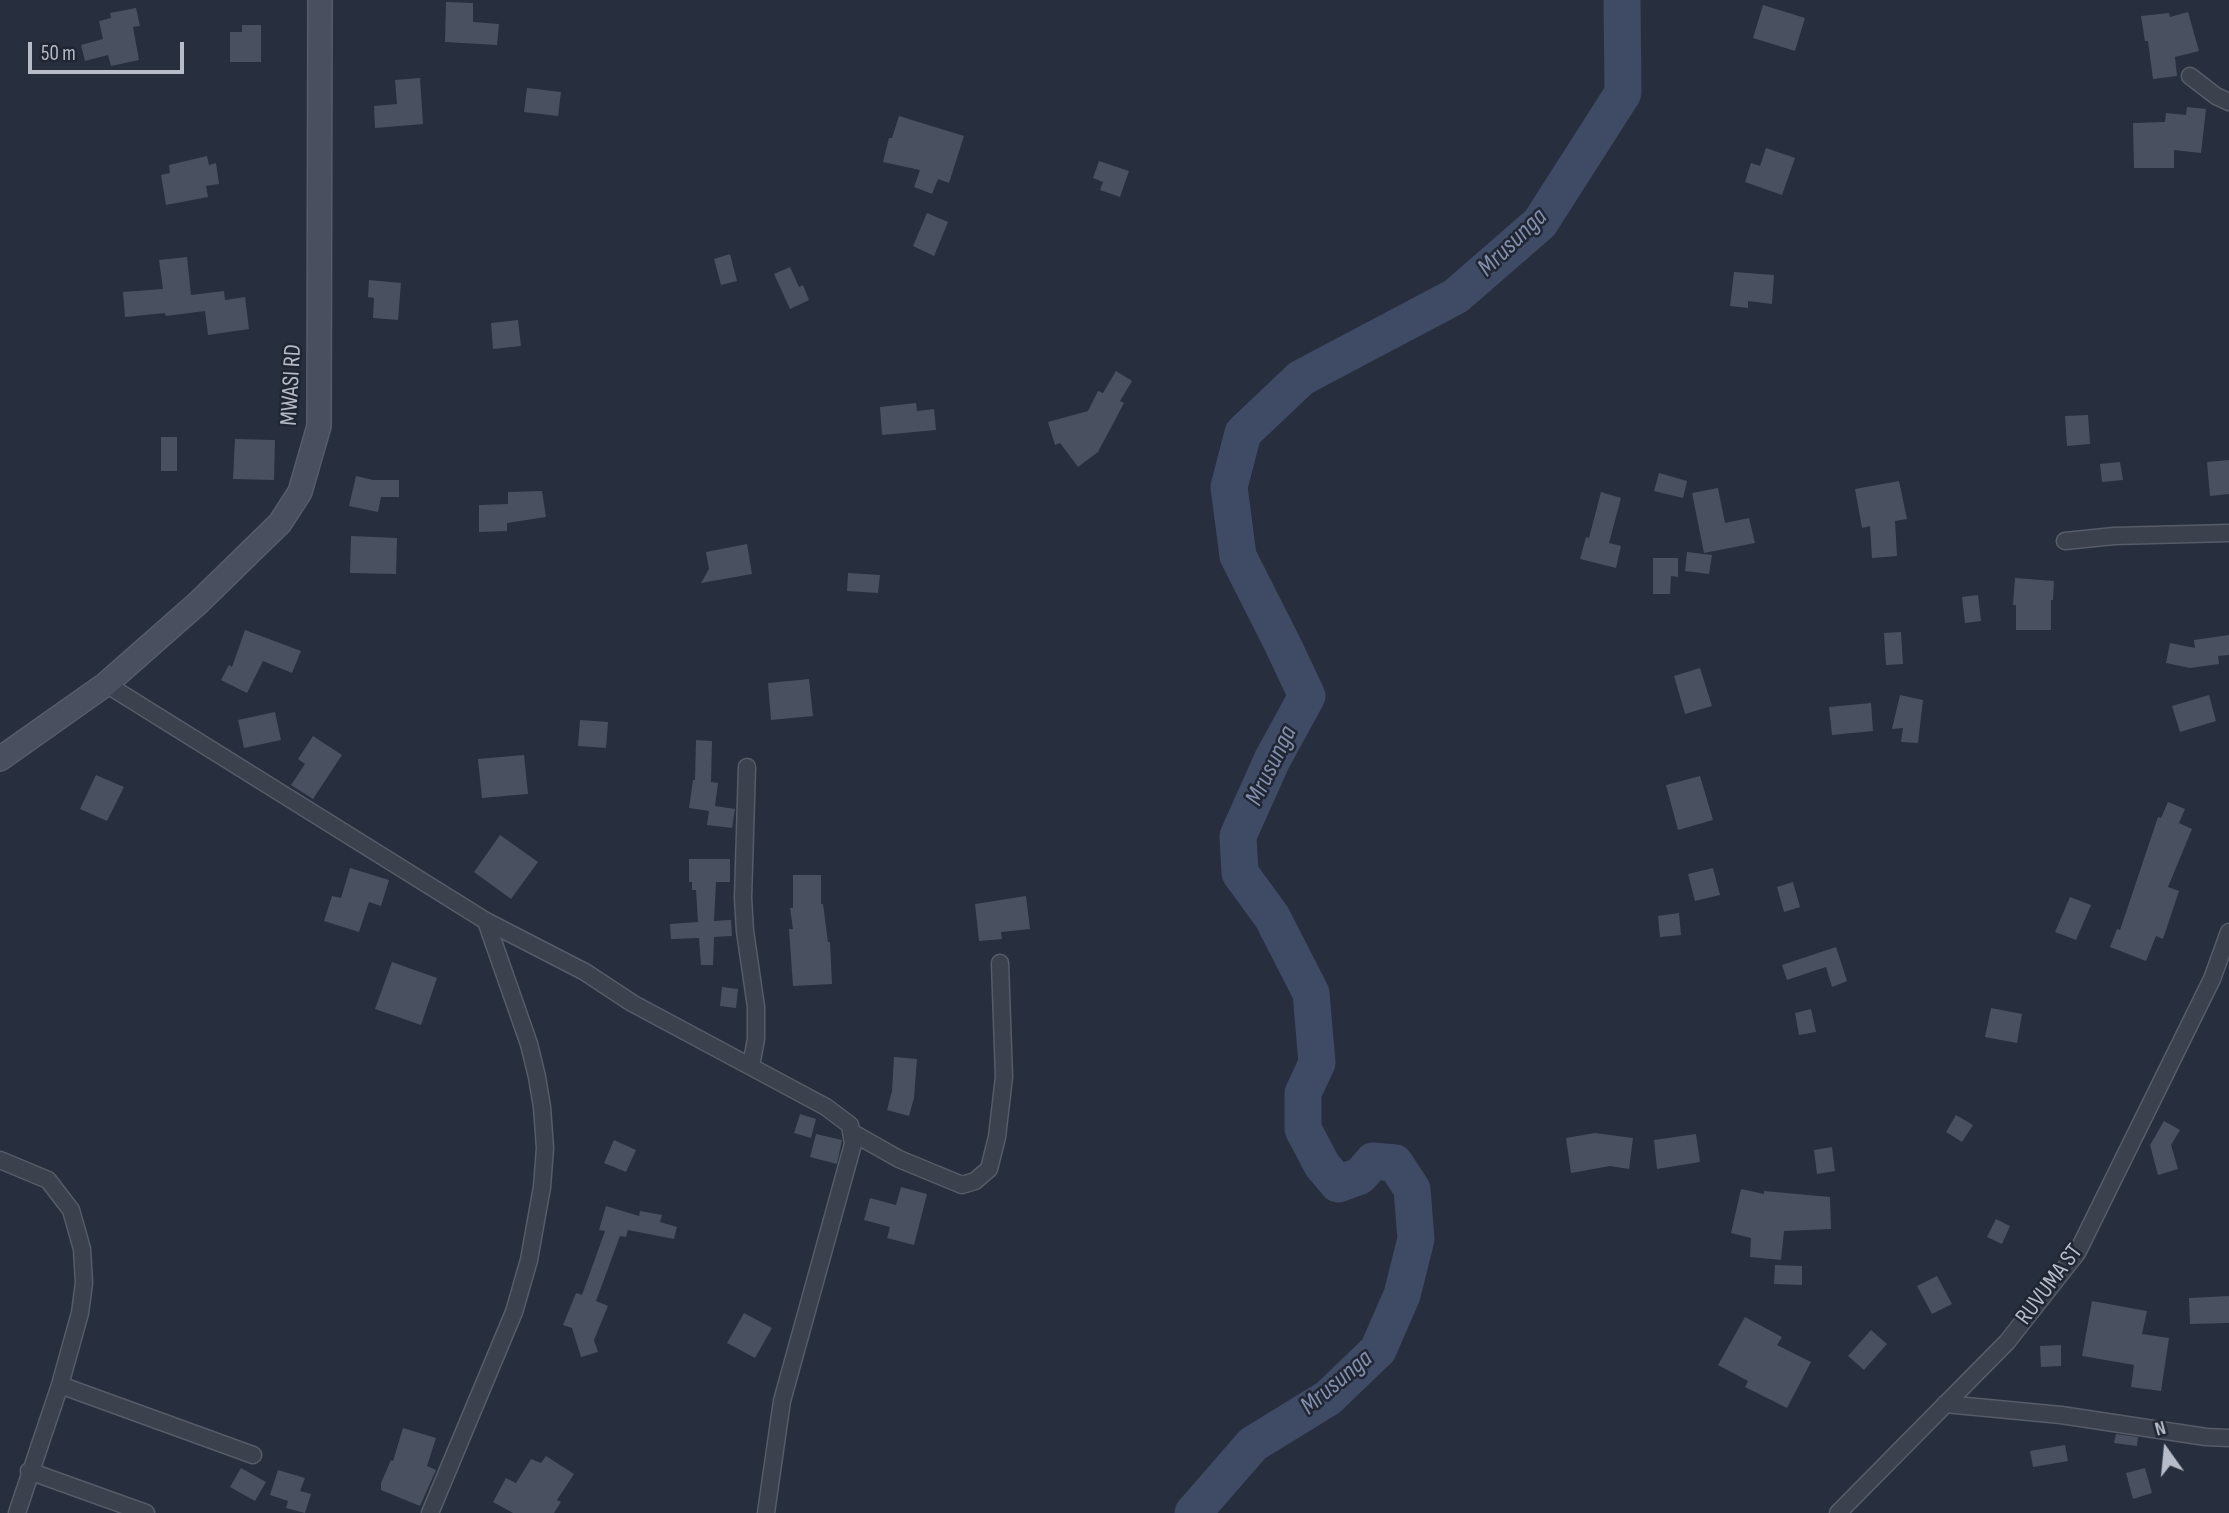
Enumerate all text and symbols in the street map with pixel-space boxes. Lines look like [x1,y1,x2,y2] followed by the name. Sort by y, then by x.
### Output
[32,28,187,72] scale bar
[41,41,76,66] text: 50 m
[1472,202,1554,284] water label: Mrusunga
[275,344,309,426] street label: MWASI RD
[1239,721,1305,811] water label: Mrusunga
[2010,1239,2090,1331] street label: RUVUMA ST
[1294,1344,1380,1422] water label: Mrusunga
[2131,1415,2201,1485] north arrow
[2153,1417,2168,1442] text: N

